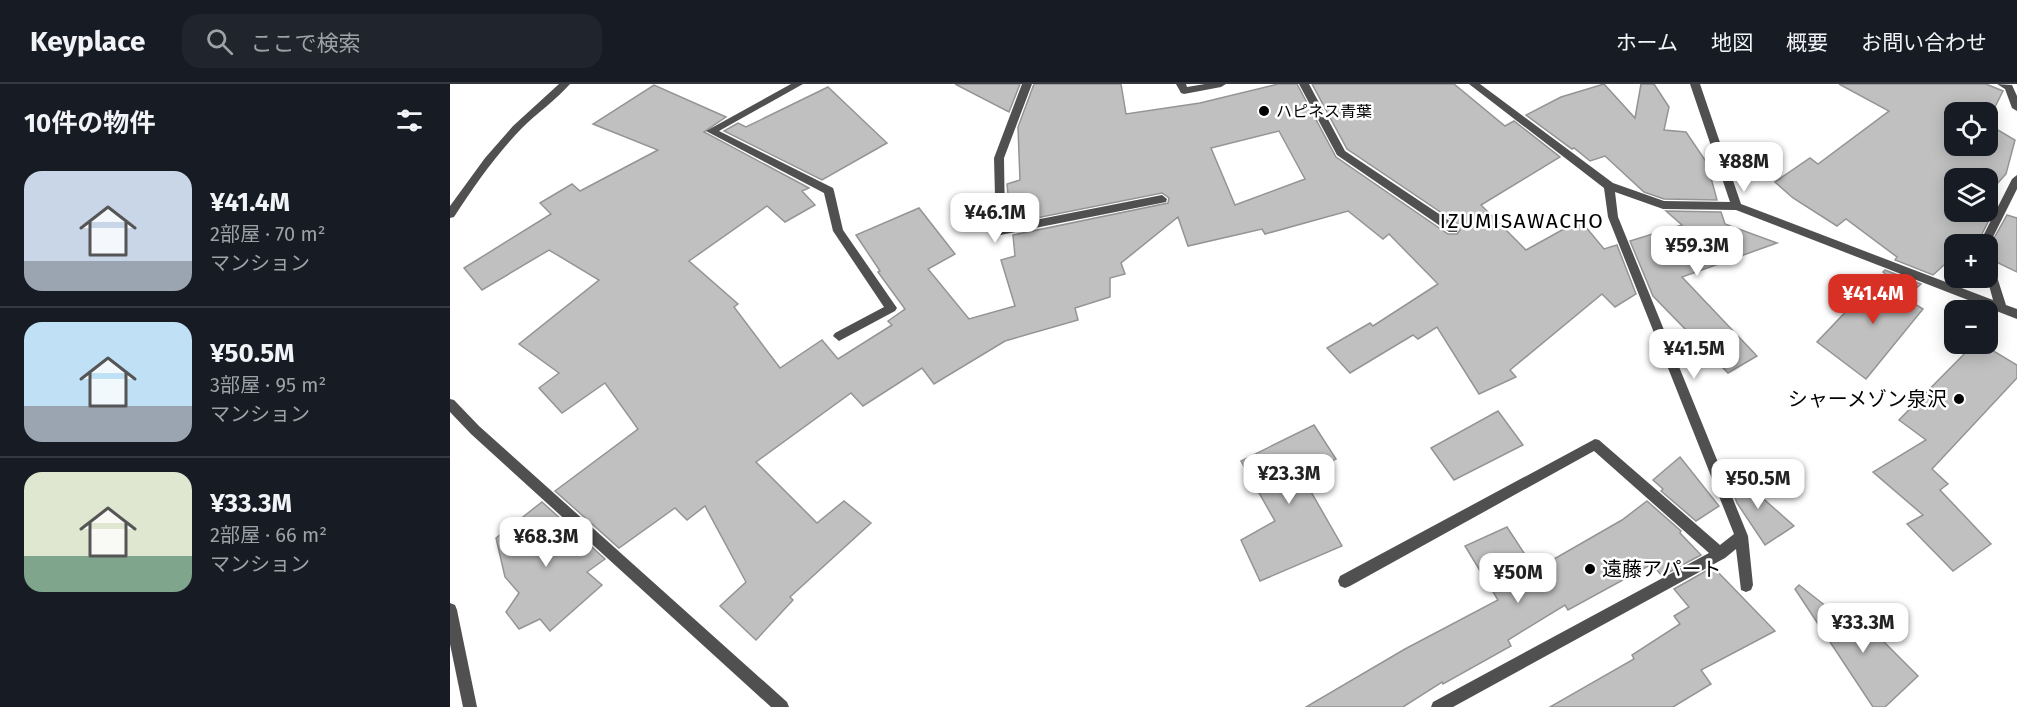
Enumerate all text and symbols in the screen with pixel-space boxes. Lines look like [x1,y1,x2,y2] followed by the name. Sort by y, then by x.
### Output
[182,14,602,68] search box
[30,25,146,58] text: Keyplace
[203,25,236,58] icon: search
[251,30,361,57] text: ここで検索
[1616,30,1678,56] text: ホーム
[1711,30,1753,56] text: 地図
[1786,30,1828,56] text: 概要
[1861,30,1987,56] text: お問い合わせ
[1276,102,1372,121] place label: ハピネス青葉
[1944,102,1998,354] map controls
[1944,102,1998,156] button: locate
[393,104,426,137] icon: filters
[1257,104,1271,118] marker: ハピネス青葉
[24,108,155,139] text: 10件の物件
[1708,142,1780,193] pin: ¥88M
[1719,149,1769,173] text: ¥88M
[1944,168,1998,222] button: layers
[210,187,290,218] text: ¥41.4M
[946,193,1044,244] pin: ¥46.1M
[72,195,144,267] icon: home
[964,200,1026,224] text: ¥46.1M
[1440,208,1604,234] district label: IZUMISAWACHO
[210,222,325,246] text: 2部屋 · 70 m²
[1648,226,1746,277] pin: ¥59.3M
[1665,233,1729,257] text: ¥59.3M
[1944,234,1998,288] button: +
[210,251,310,275] text: マンション
[1824,274,1922,325] pin: ¥41.4M
[1842,281,1904,305] text: ¥41.4M
[1944,300,1998,354] button: −
[1645,329,1743,380] pin: ¥41.5M
[1663,336,1725,360] text: ¥41.5M
[210,338,295,369] text: ¥50.5M
[72,346,144,418] icon: home
[210,373,326,397] text: 3部屋 · 95 m²
[1788,387,1947,411] place label: シャーメゾン泉沢
[1952,392,1966,406] marker: シャーメゾン泉沢
[210,402,310,426] text: マンション
[1240,454,1338,505] pin: ¥23.3M
[1709,459,1807,510] pin: ¥50.5M
[1258,461,1320,485] text: ¥23.3M
[1725,466,1791,490] text: ¥50.5M
[210,488,292,519] text: ¥33.3M
[72,496,144,568] icon: home
[497,517,595,568] pin: ¥68.3M
[210,523,327,547] text: 2部屋 · 66 m²
[514,524,578,548] text: ¥68.3M
[210,552,310,576] text: マンション
[1482,553,1554,604] pin: ¥50M
[1602,557,1722,581] place label: 遠藤アパート
[1493,560,1543,584] text: ¥50M
[1583,562,1597,576] marker: 遠藤アパート
[1814,603,1912,654] pin: ¥33.3M
[1831,610,1895,634] text: ¥33.3M

